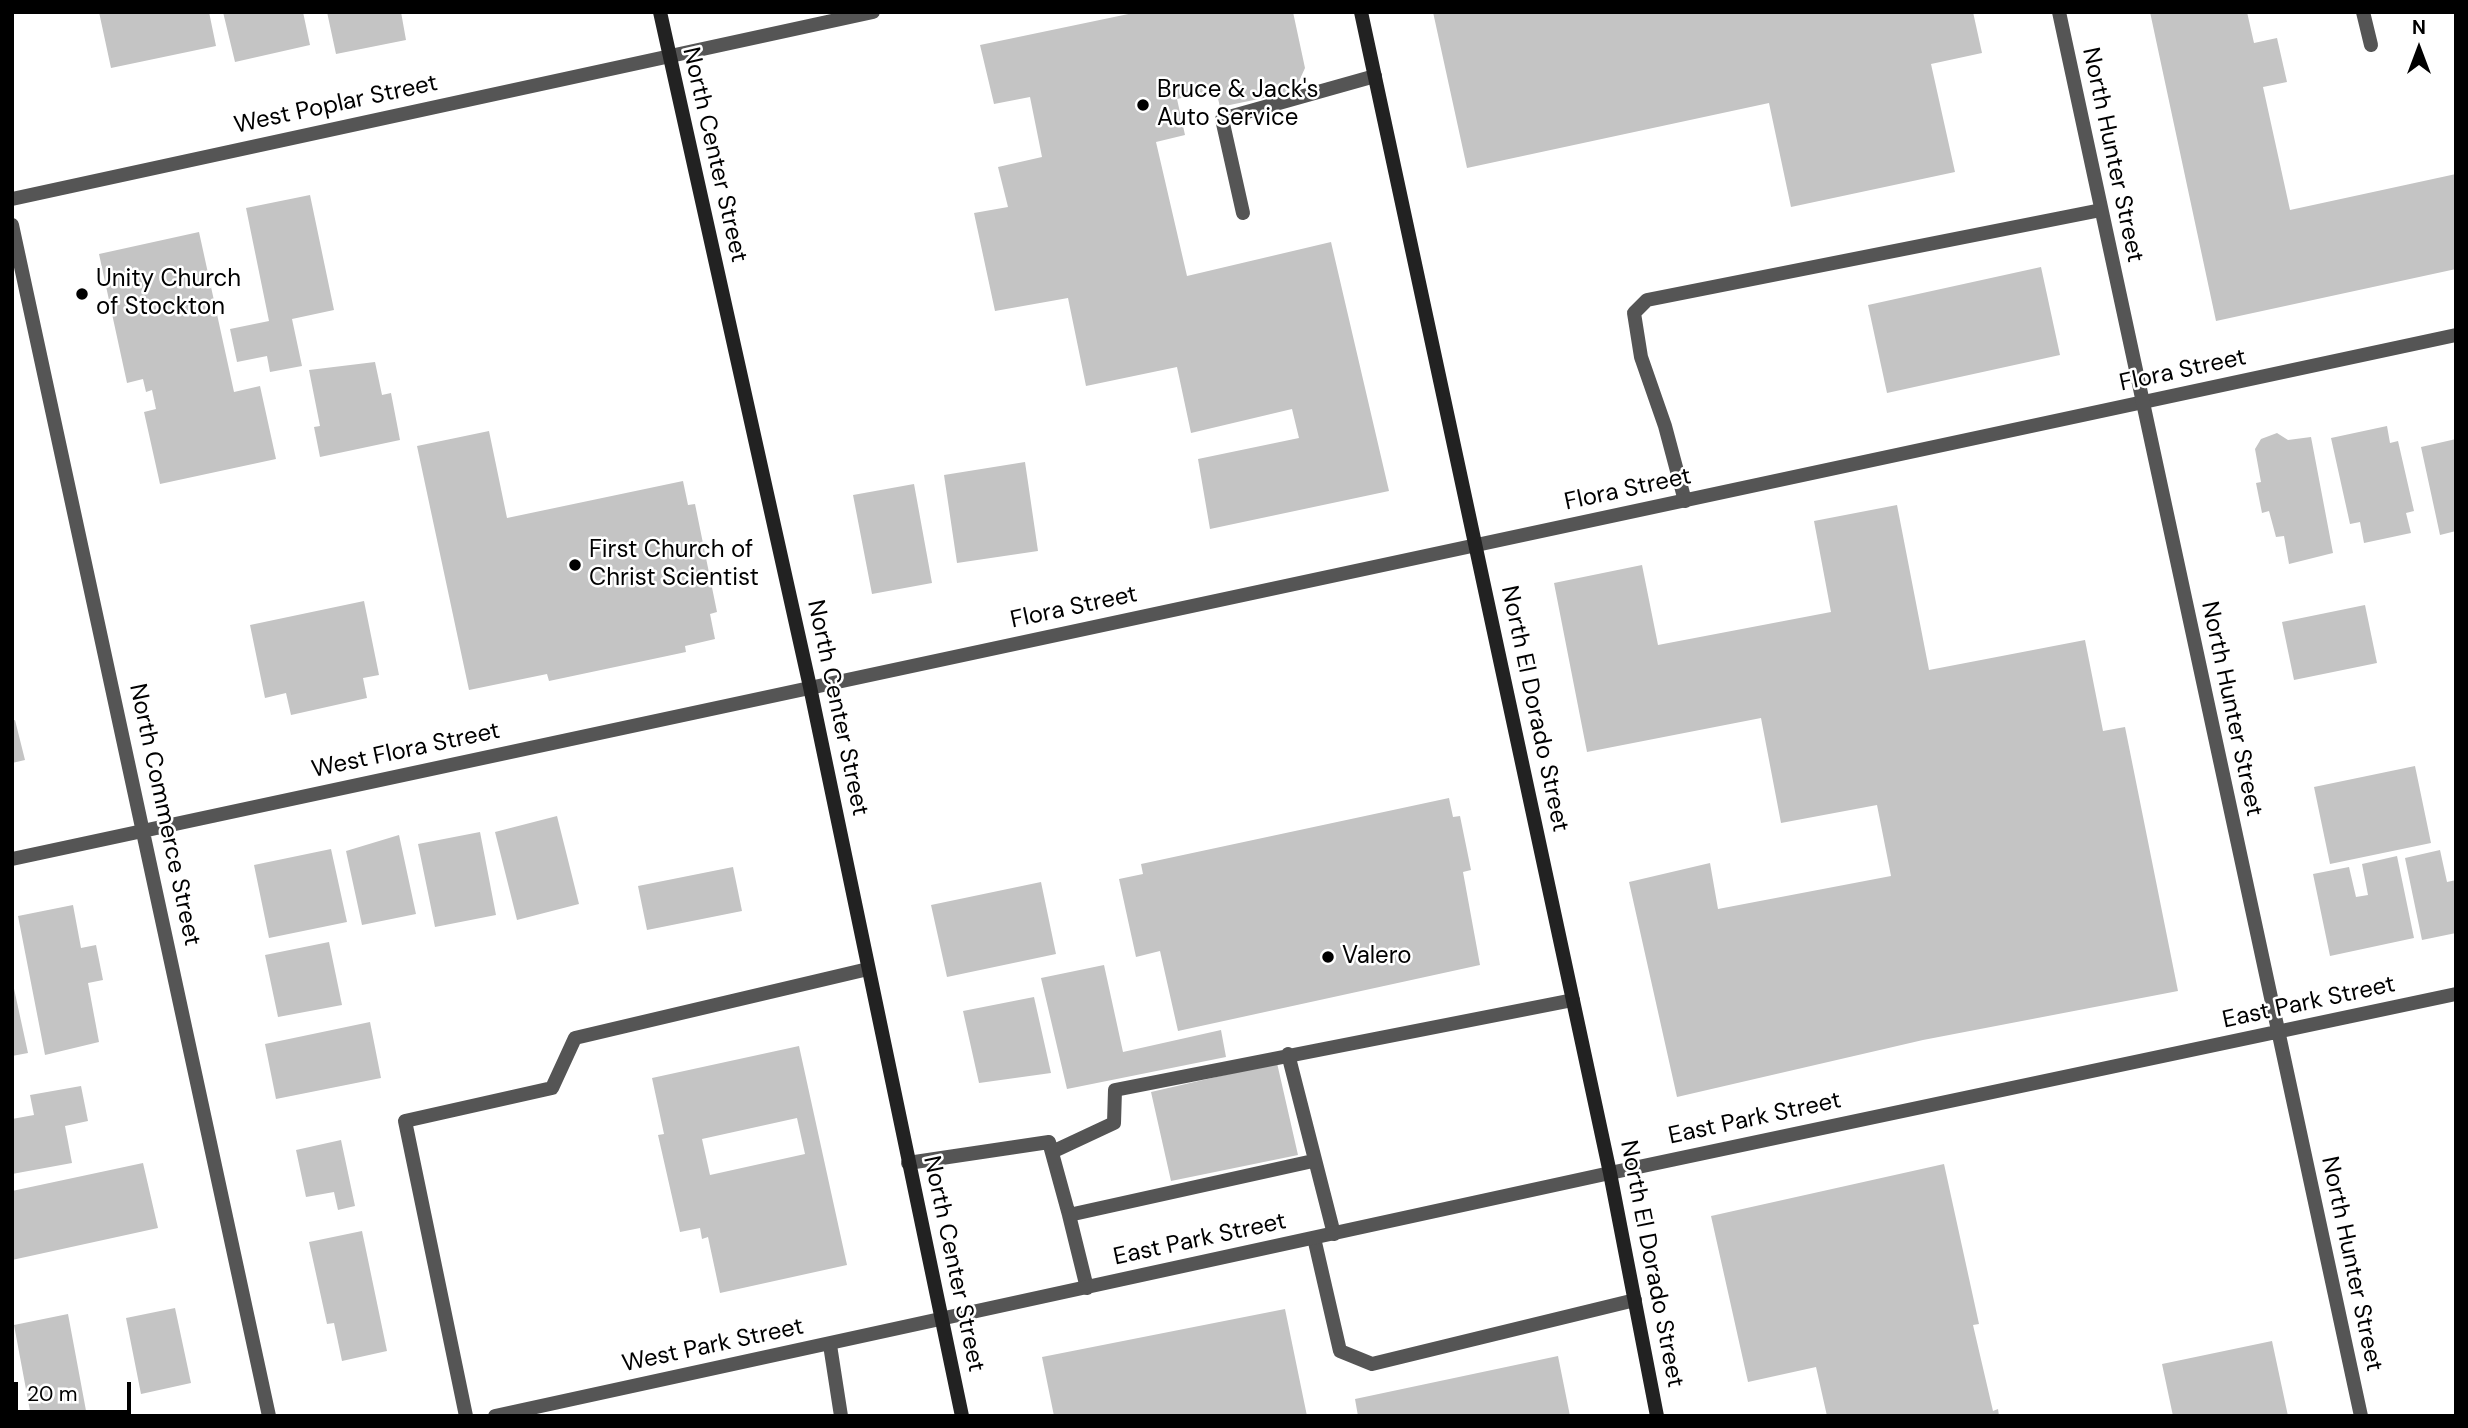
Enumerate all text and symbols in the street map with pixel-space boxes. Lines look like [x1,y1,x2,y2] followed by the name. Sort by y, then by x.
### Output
[2384,14,2454,84] north arrow
[2412,15,2426,40] text: N
[675,45,753,265] street label: North Center Street
[2075,45,2149,265] street label: North Hunter Street
[232,69,440,141] street label: West Poplar Street
[1157,77,1319,133] place label: Bruce & Jack's Auto Service
[1135,97,1151,113] marker: Bruce & Jack's Auto Service
[96,266,241,322] place label: Unity Church of Stockton
[74,286,90,302] marker: Unity Church of Stockton
[2117,344,2249,398] street label: Flora Street
[1562,463,1694,517] street label: Flora Street
[589,537,759,593] place label: First Church of Christ Scientist
[567,557,583,573] marker: First Church of Christ Scientist
[1008,581,1140,635] street label: Flora Street
[1494,583,1574,835] street label: North El Dorado Street
[800,597,874,819] street label: North Center Street
[2194,599,2268,819] street label: North Hunter Street
[122,681,206,949] street label: North Commerce Street
[309,717,503,785] street label: West Flora Street
[1342,943,1411,971] place label: Valero
[1320,949,1336,965] marker: Valero
[2220,971,2398,1035] street label: East Park Street
[1666,1087,1844,1151] street label: East Park Street
[1613,1138,1689,1390] street label: North El Dorado Street
[916,1153,990,1375] street label: North Center Street
[2314,1154,2388,1374] street label: North Hunter Street
[1111,1208,1289,1272] street label: East Park Street
[620,1313,806,1379] street label: West Park Street
[18,1368,135,1412] scale bar
[27,1380,78,1408] text: 20 m

